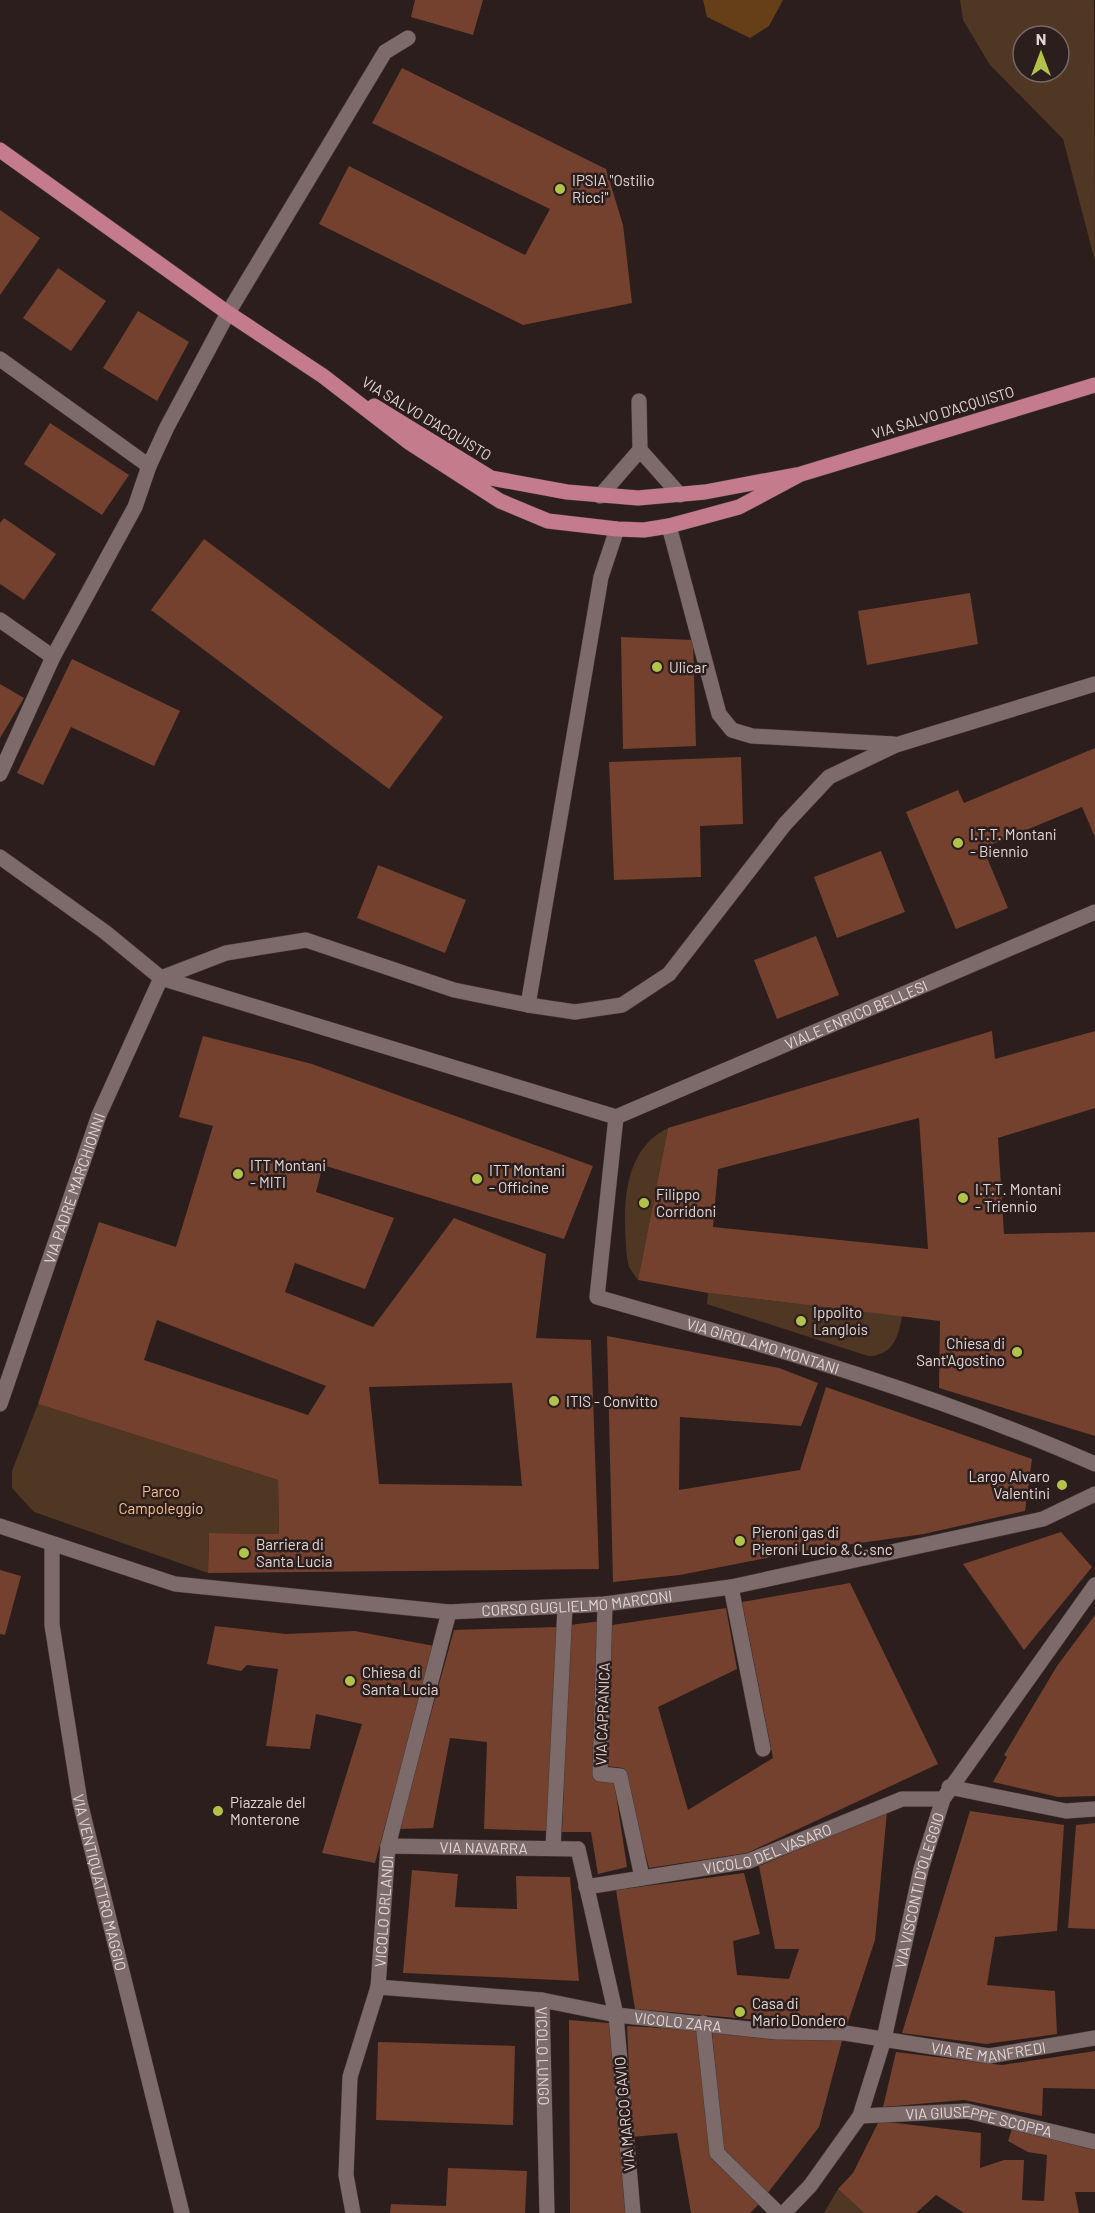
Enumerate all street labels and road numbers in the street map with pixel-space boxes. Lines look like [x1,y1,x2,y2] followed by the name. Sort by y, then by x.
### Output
[359,372,495,464] street label: VIA SALVO D'ACQUISTO
[870,382,1016,442] street label: VIA SALVO D'ACQUISTO
[782,976,930,1053] street label: VIALE ENRICO BELLESI
[40,1111,108,1266] street label: VIA PADRE MARCHIONNI
[684,1314,842,1377] street label: VIA GIROLAMO MONTANI
[481,1586,673,1619] street label: CORSO GUGLIELMO MARCONI
[591,1662,613,1766] street label: VIA CAPRANICA
[70,1793,131,1973] street label: VIA VENTIQUATTRO MAGGIO
[891,1810,947,1970] street label: VIA VISCONTI D'OLEGGIO
[702,1820,834,1877] street label: VICOLO DEL VASARO
[439,1838,528,1857] street label: VIA NAVARRA
[370,1855,396,1968] street label: VICOLO ORLANDI
[533,2006,553,2106] street label: VICOLO LUNGO
[633,2008,723,2035] street label: VICOLO ZARA
[930,2038,1047,2065] street label: VIA RE MANFREDI
[610,2056,638,2172] street label: VIA MARCO GAVIO
[905,2102,1054,2140] street label: VIA GIUSEPPE SCOPPA

